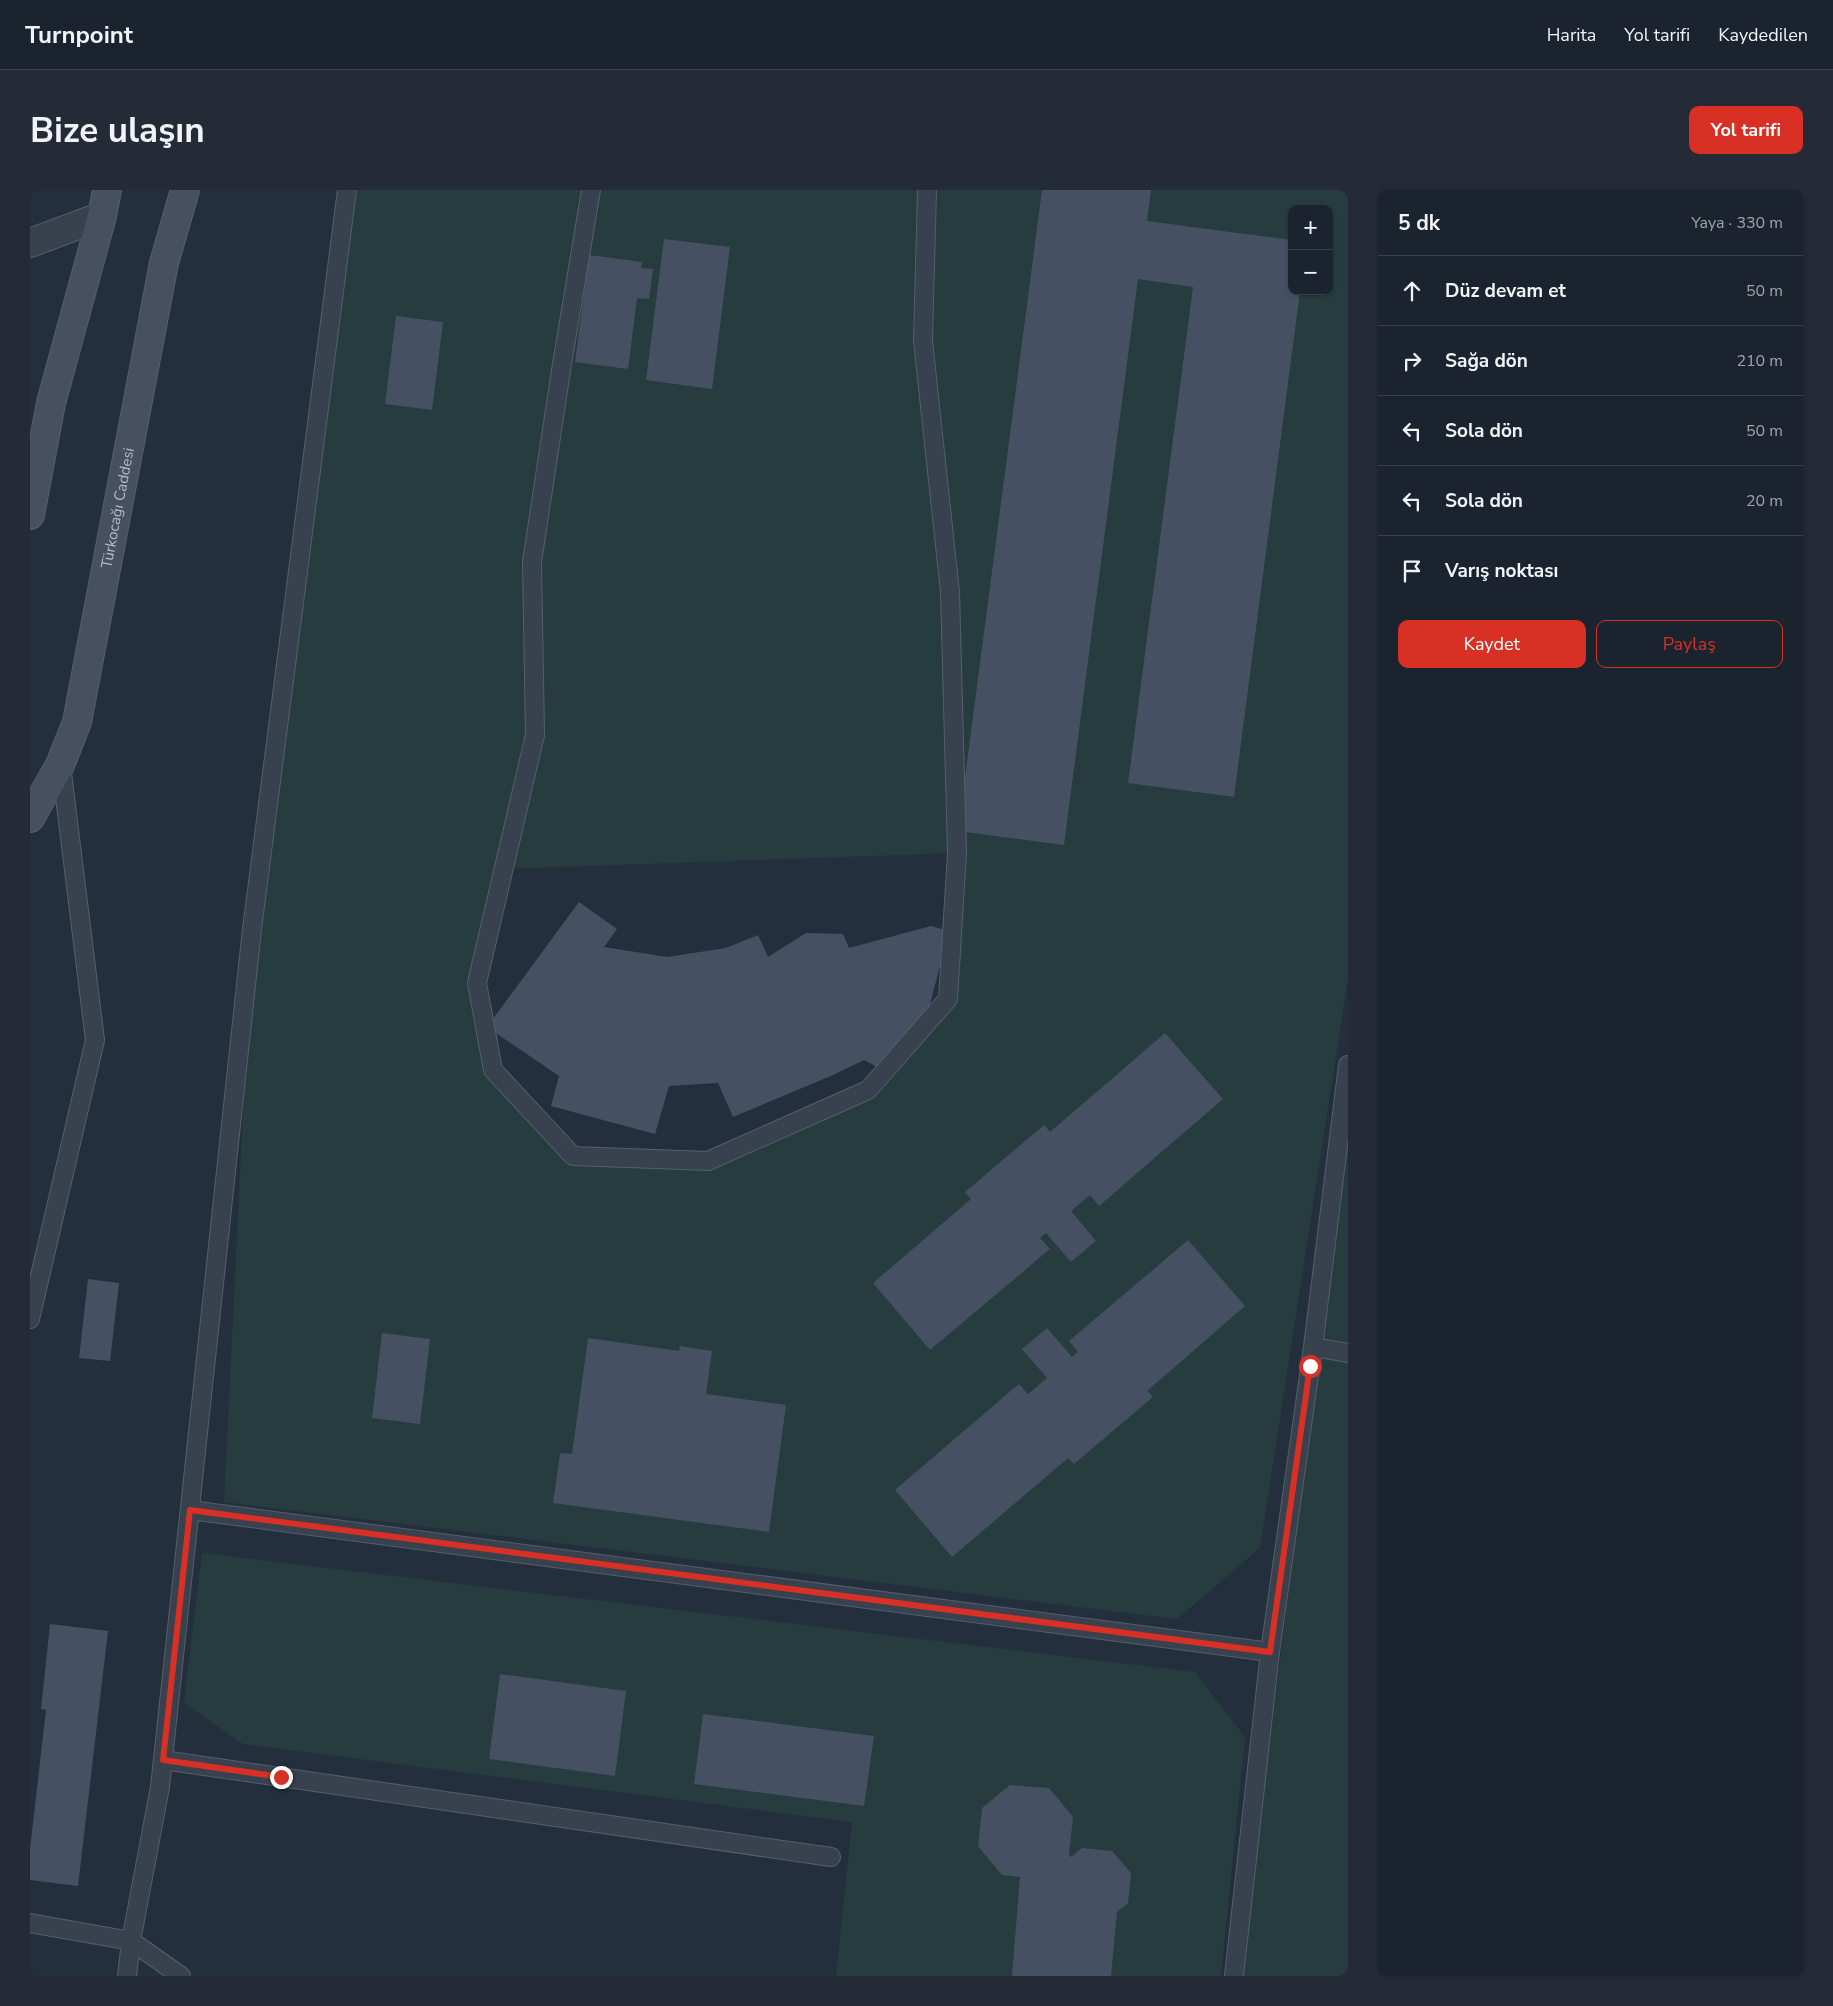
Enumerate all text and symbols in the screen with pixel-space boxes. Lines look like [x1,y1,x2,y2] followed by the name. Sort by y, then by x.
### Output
[25,19,133,51] text: Turnpoint
[1547,23,1596,47] text: Harita
[1624,23,1690,47] text: Yol tarifi
[1718,23,1808,47] text: Kaydedilen
[1689,106,1803,154] button: Yol tarifi
[30,107,205,154] text: Bize ulaşın
[1288,205,1333,295] map controls
[1288,205,1333,250] button: +
[1398,209,1440,237] text: 5 dk
[1691,212,1783,234] text: Yaya · 330 m
[1288,250,1333,295] button: −
[1398,277,1426,305] icon: ahead
[1445,278,1566,304] text: Düz devam et
[1746,280,1783,302] text: 50 m
[1398,347,1426,375] icon: right
[1445,348,1528,374] text: Sağa dön
[1736,350,1783,372] text: 210 m
[1398,417,1426,445] icon: left
[1445,418,1523,444] text: Sola dön
[1746,420,1783,442] text: 50 m
[96,446,139,570] street label: Türkocağı Caddesi
[1398,487,1426,515] icon: left
[1445,488,1523,514] text: Sola dön
[1746,490,1783,512] text: 20 m
[1398,557,1426,585] icon: arrive
[1445,558,1558,584] text: Varış noktası
[1398,620,1586,668] button: Kaydet
[1596,620,1783,668] button: Paylaş
[1299,1355,1322,1378] route start
[270,1766,293,1789] route end

